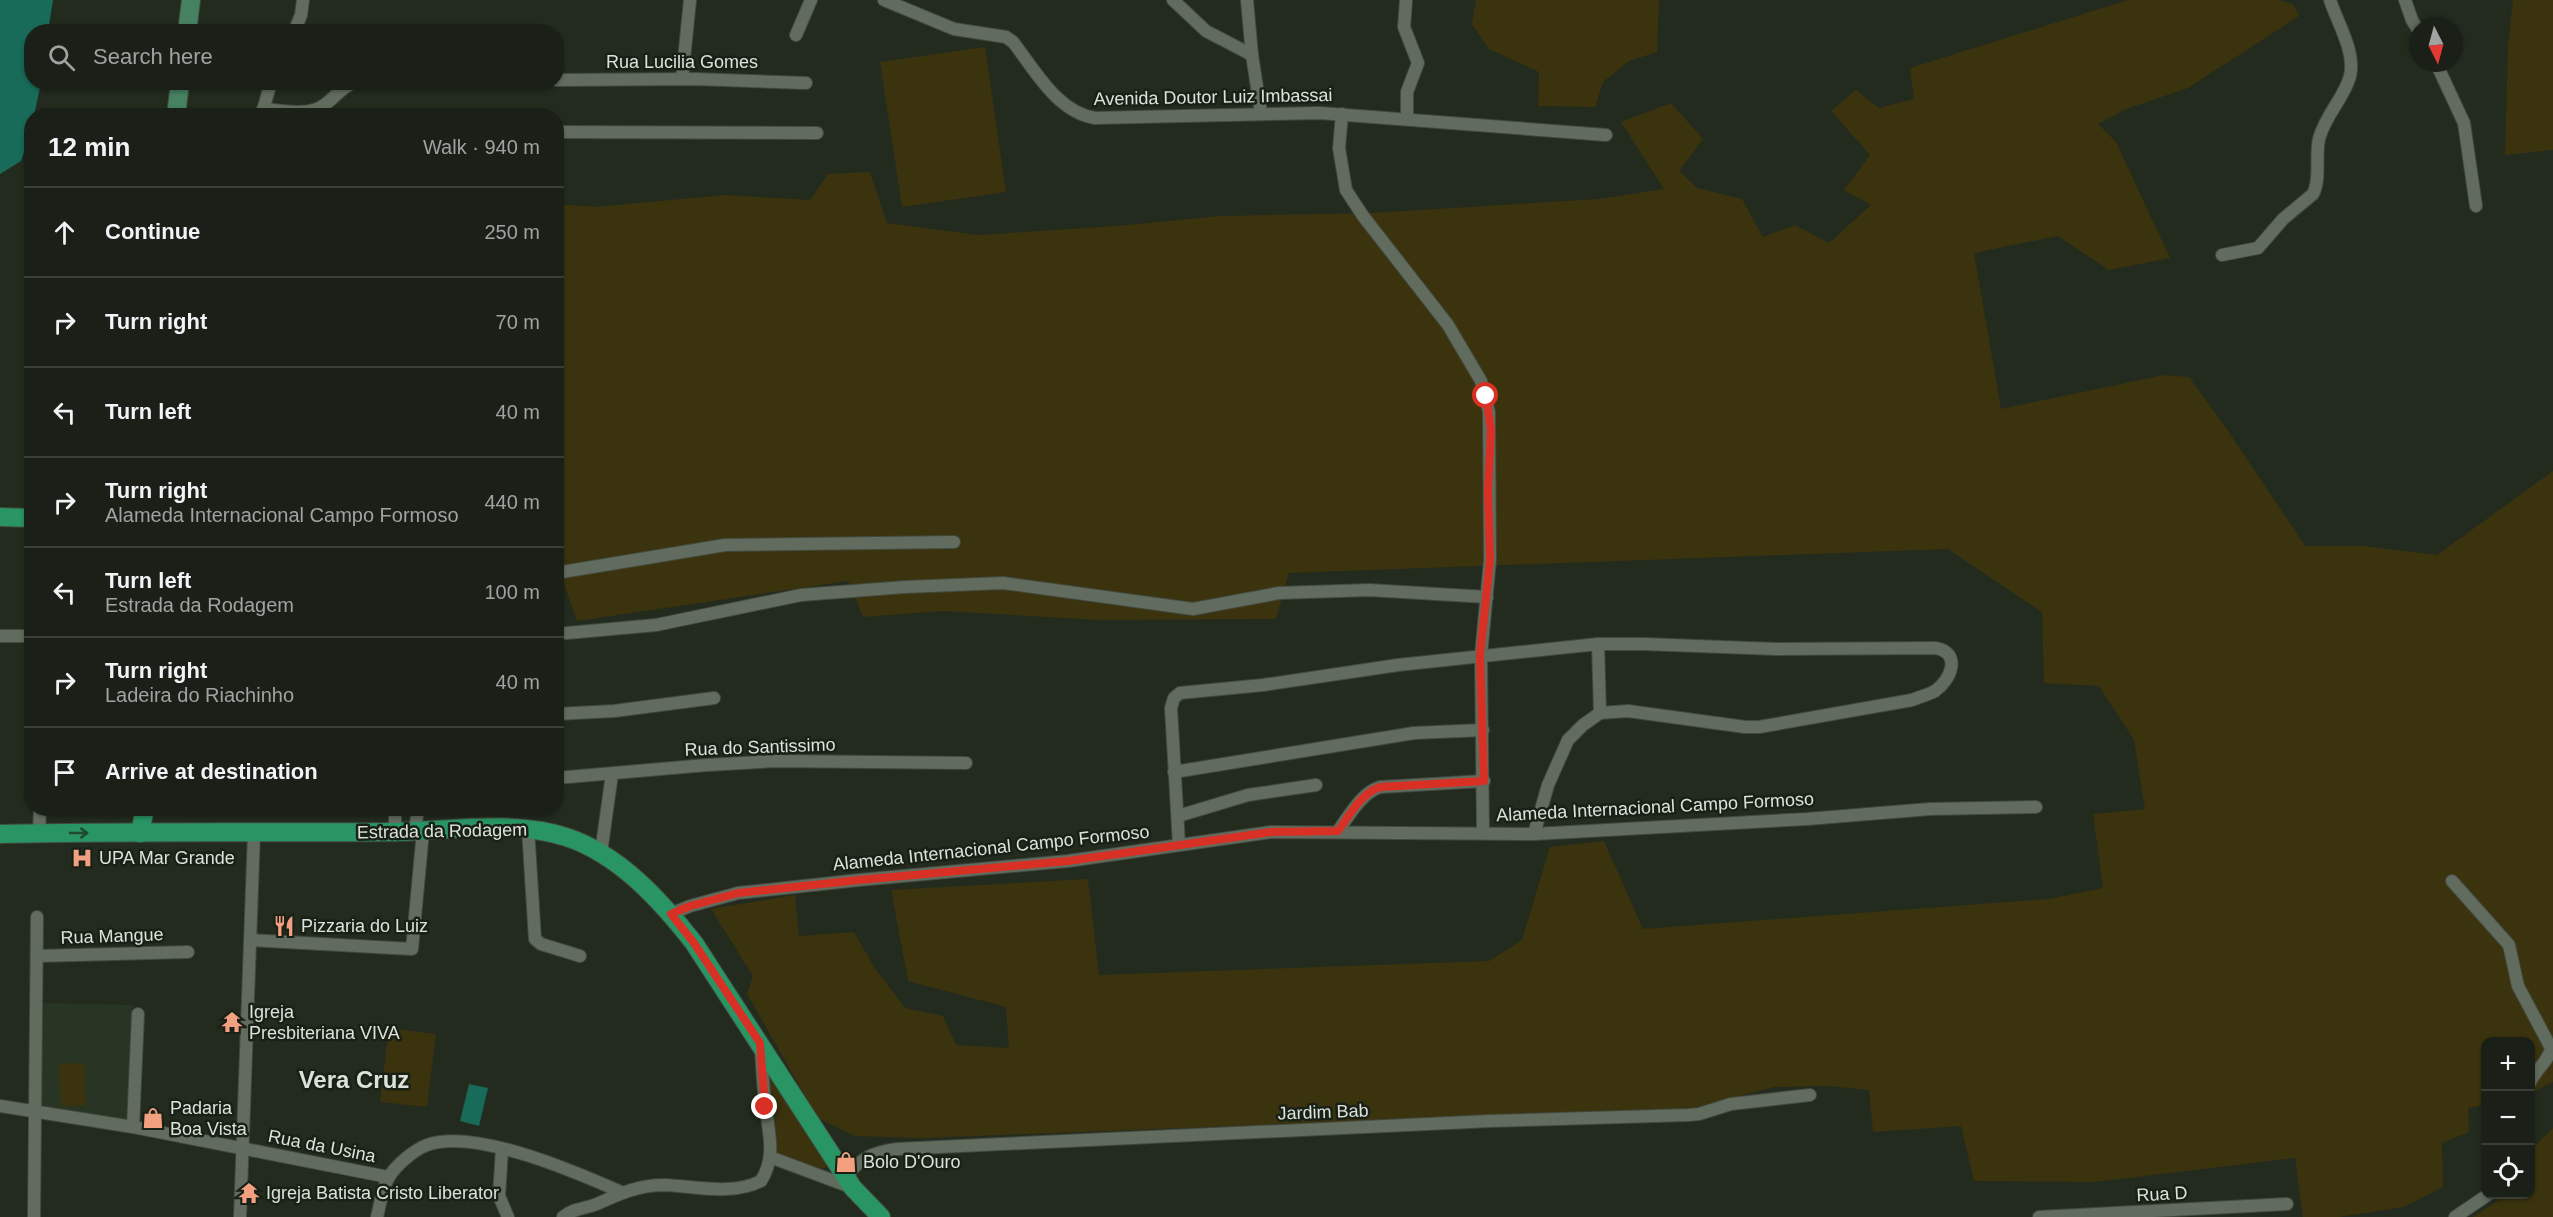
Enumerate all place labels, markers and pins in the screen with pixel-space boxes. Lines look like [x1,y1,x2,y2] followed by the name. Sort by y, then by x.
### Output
[70,846,94,870] hospital icon: UPA Mar Grande
[99,848,235,868] place label: UPA Mar Grande
[272,914,296,938] restaurant icon: Pizzaria do Luiz
[301,916,428,936] place label: Pizzaria do Luiz
[249,1002,400,1043] place label: Igreja Presbiteriana VIVA
[220,1010,244,1034] temple icon: Igreja Presbiteriana VIVA
[170,1098,248,1139] place label: Padaria Boa Vista
[141,1106,165,1130] shop icon: Padaria Boa Vista
[834,1150,858,1174] shop icon: Bolo D'Ouro
[863,1152,960,1172] place label: Bolo D'Ouro
[237,1181,261,1205] temple icon: Igreja Batista Cristo Liberator
[266,1183,499,1203] place label: Igreja Batista Cristo Liberator

